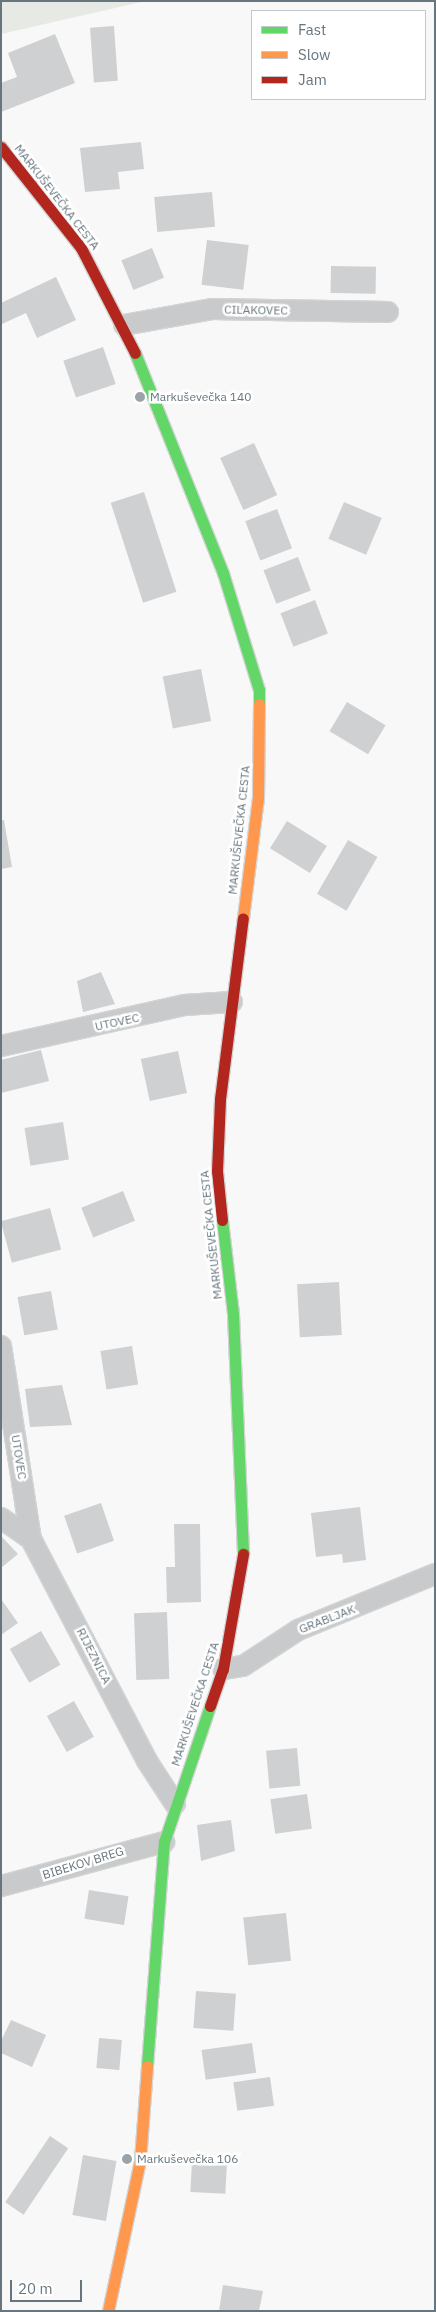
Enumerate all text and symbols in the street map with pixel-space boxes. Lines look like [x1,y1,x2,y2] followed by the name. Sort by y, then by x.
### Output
[251,10,426,100] legend
[298,20,326,39] text: Fast
[298,45,331,64] text: Slow
[298,70,327,89] text: Jam
[11,141,103,253] street label: MARKUŠEVEČKA CESTA
[224,302,288,318] street label: CILAKOVEC
[150,390,251,404] place label: Markuševečka 140
[134,391,146,403] marker: Markuševečka 140
[225,765,253,895] street label: MARKUŠEVEČKA CESTA
[94,1010,140,1034] street label: UTOVEC
[197,1170,225,1300] street label: MARKUŠEVEČKA CESTA
[8,1434,30,1480] street label: UTOVEC
[297,1602,357,1636] street label: GRABLJAK
[74,1626,114,1686] street label: RIJEZNICA
[168,1640,222,1768] street label: MARKUŠEVEČKA CESTA
[41,1844,125,1882] street label: BIBEKOV BREG
[137,2152,238,2166] place label: Markuševečka 106
[121,2153,133,2165] marker: Markuševečka 106
[12,2270,85,2302] scale bar
[18,2279,53,2298] text: 20 m

